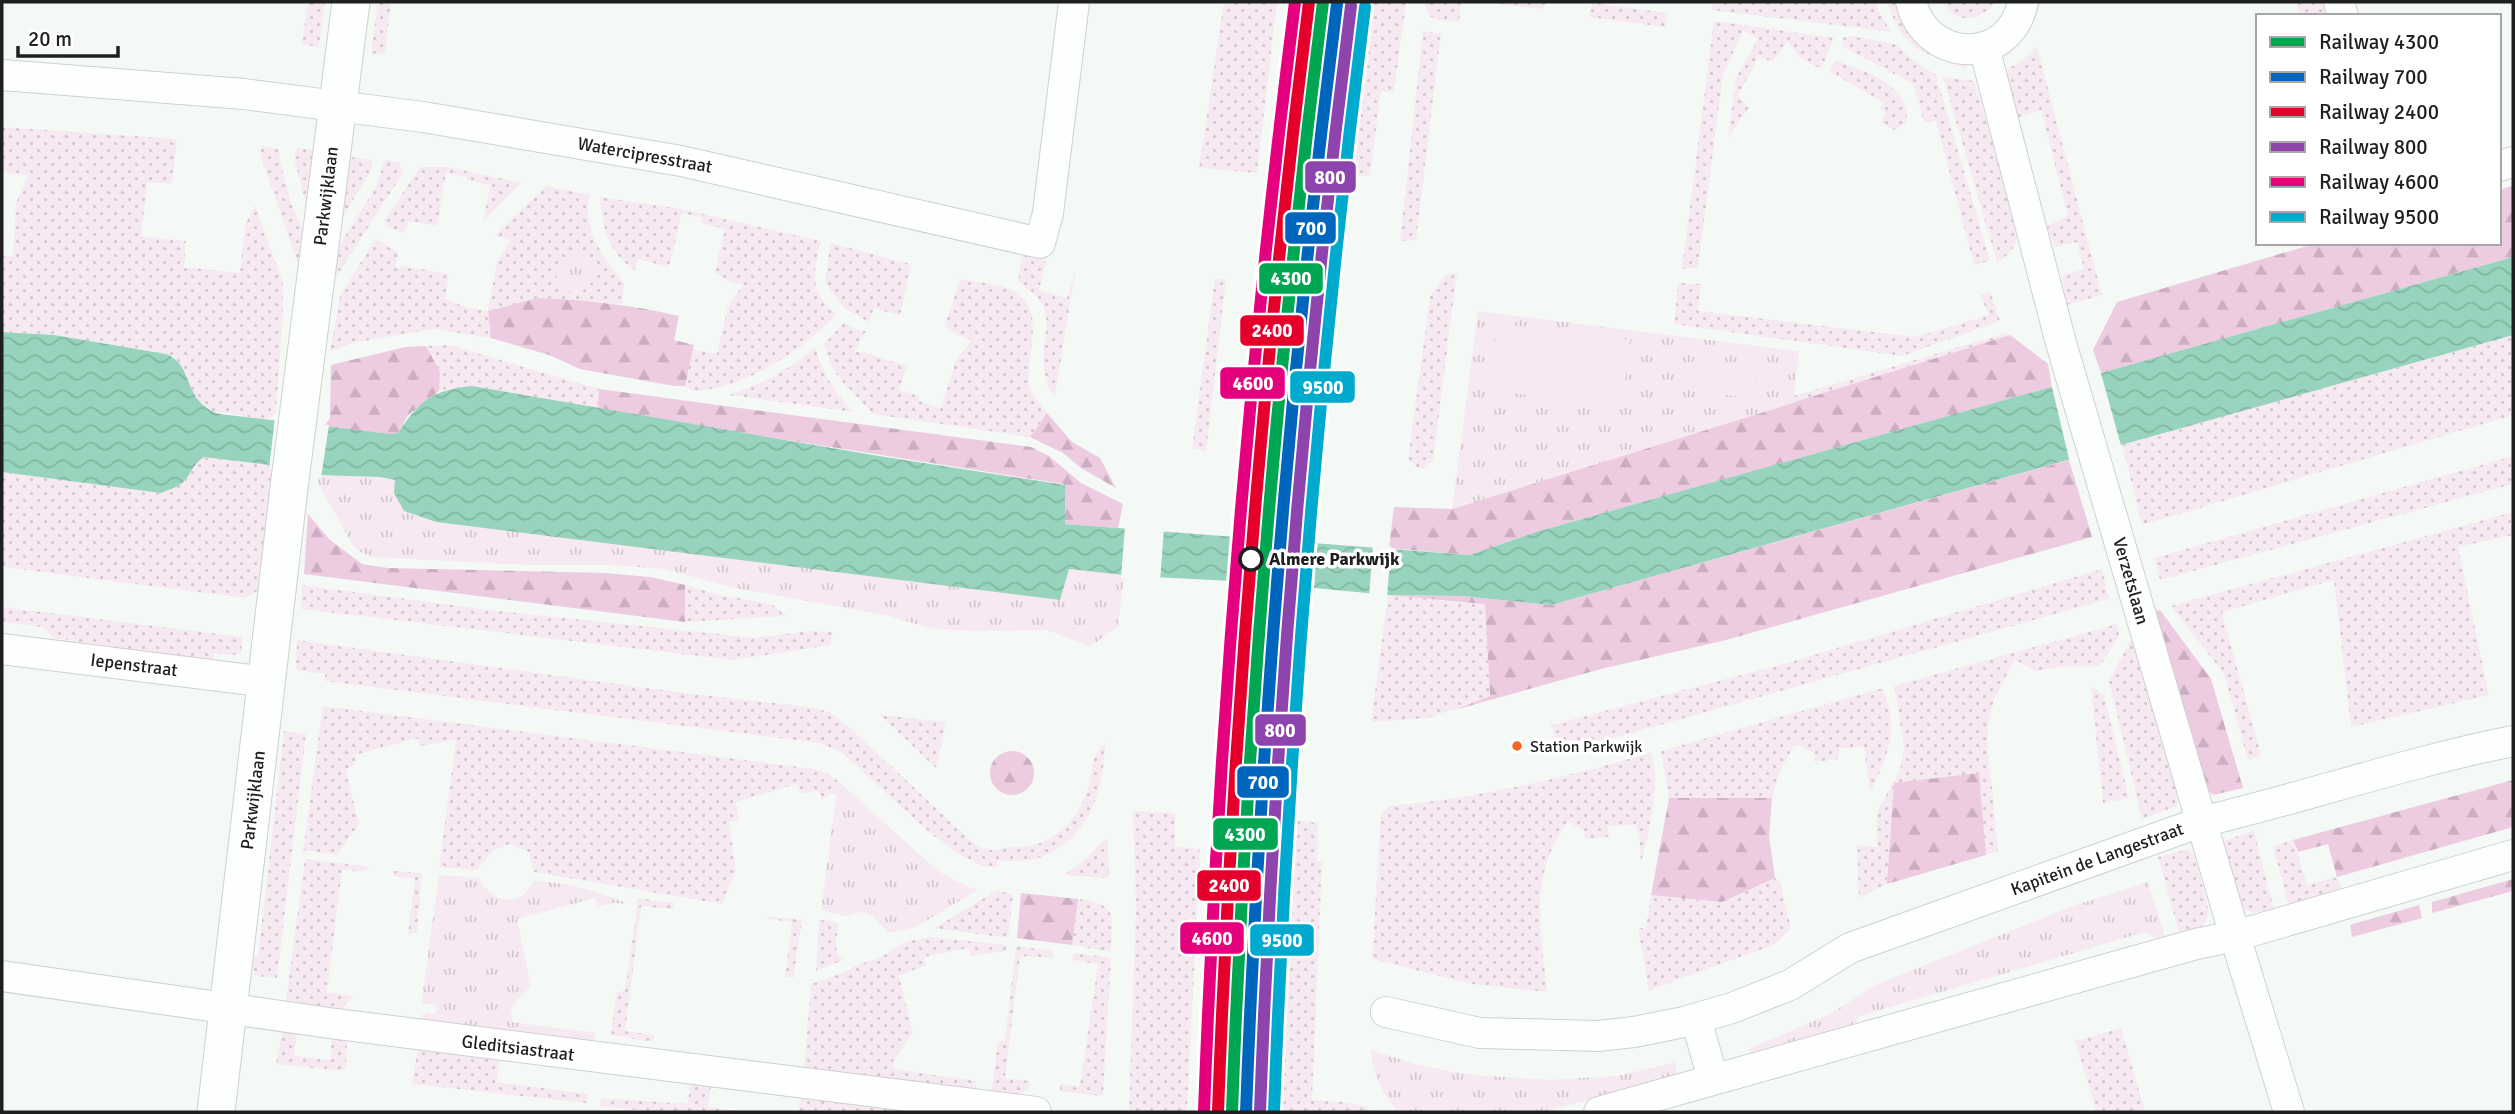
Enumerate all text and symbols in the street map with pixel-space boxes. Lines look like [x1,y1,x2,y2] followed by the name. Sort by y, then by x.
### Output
[18,14,117,58] scale bar
[2256,14,2501,245] legend
[28,26,72,52] text: 20 m
[2319,29,2439,55] text: Railway 4300
[2319,64,2428,90] text: Railway 700
[2319,99,2439,125] text: Railway 2400
[576,132,714,178] street label: Watercipresstraat
[2319,134,2428,160] text: Railway 800
[309,145,343,247] street label: Parkwijklaan
[1304,160,1357,194] line badge: 800
[1315,166,1345,190] text: 800
[2319,169,2439,195] text: Railway 4600
[2319,204,2439,230] text: Railway 9500
[1284,211,1337,245] line badge: 700
[1296,217,1326,241] text: 700
[1258,262,1324,295] line badge: 4300
[1270,267,1312,291] text: 4300
[1239,314,1305,347] line badge: 2400
[1251,319,1293,343] text: 2400
[1219,366,1286,400] line badge: 4600
[1289,370,1356,404] line badge: 9500
[1232,372,1274,396] text: 4600
[1302,376,1344,400] text: 9500
[2108,535,2154,627] street label: Verzetslaan
[1239,547,1263,571] marker: Almere Parkwijk
[1269,548,1400,570] place label: Almere Parkwijk
[89,649,179,681] street label: Iepenstraat
[1254,713,1307,747] line badge: 800
[1265,719,1295,743] text: 800
[1530,737,1642,757] place label: Station Parkwijk
[1510,739,1524,753] marker: Station Parkwijk
[236,749,270,851] street label: Parkwijklaan
[1236,765,1290,799] line badge: 700
[1248,771,1278,795] text: 700
[1212,817,1279,851] line badge: 4300
[2008,818,2186,900] street label: Kapitein de Langestraat
[1224,823,1266,847] text: 4300
[1196,869,1262,902] line badge: 2400
[1208,874,1250,898] text: 2400
[1179,921,1245,955] line badge: 4600
[1249,923,1315,957] line badge: 9500
[1191,927,1233,951] text: 4600
[1261,929,1303,953] text: 9500
[460,1030,576,1066] street label: Gleditsiastraat

